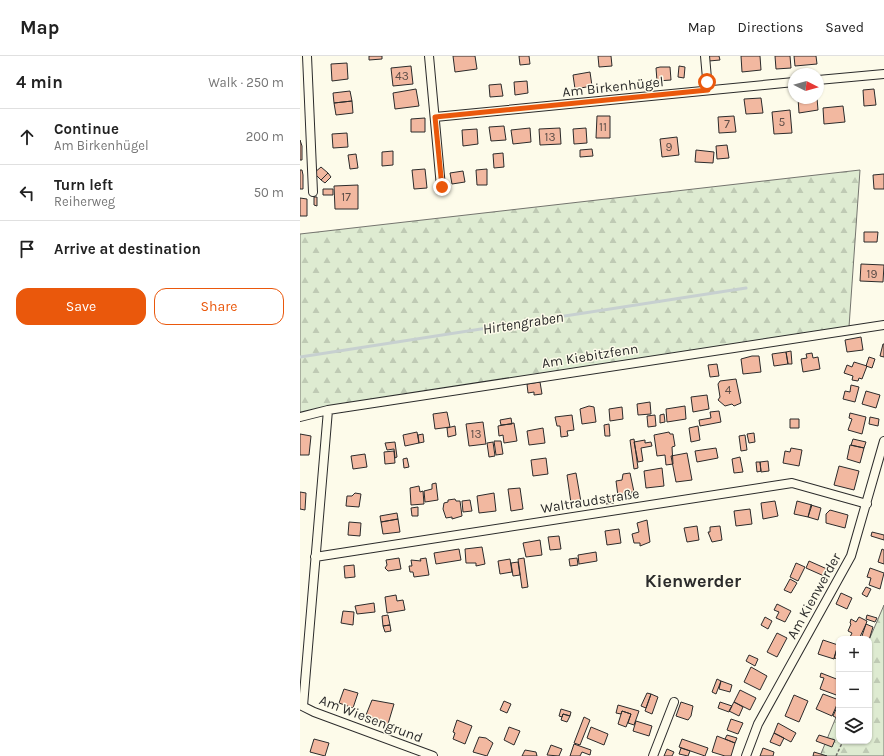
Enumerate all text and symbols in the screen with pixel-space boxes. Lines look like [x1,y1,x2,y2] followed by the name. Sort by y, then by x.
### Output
[20,17,59,39] text: Map
[688,19,716,36] text: Map
[738,19,803,36] text: Directions
[825,19,864,36] text: Saved
[788,68,824,104] north arrow
[395,69,409,83] house number: 43
[16,72,63,92] text: 4 min
[561,73,665,101] street label: Am Birkenhügel
[698,73,716,91] route start
[208,75,284,90] text: Walk · 250 m
[779,115,786,129] house number: 5
[724,117,730,131] house number: 7
[54,120,119,138] text: Continue
[599,120,607,134] house number: 11
[16,126,38,148] icon: ahead
[246,129,284,144] text: 200 m
[544,130,556,144] house number: 13
[54,138,149,153] text: Am Birkenhügel
[666,140,673,154] house number: 9
[54,176,113,194] text: Turn left
[433,178,451,196] route end
[16,182,38,204] icon: left
[254,185,284,200] text: 50 m
[341,190,351,204] house number: 17
[54,194,115,209] text: Reiherweg
[16,238,38,260] icon: arrive
[54,240,201,258] text: Arrive at destination
[867,267,877,281] house number: 19
[16,288,146,325] button: Save
[154,288,284,325] button: Share
[481,308,565,338] water label: Hirtengraben
[540,340,640,372] street label: Am Kiebitzfenn
[725,383,732,397] house number: 4
[470,427,482,441] house number: 13
[539,485,641,517] street label: Waltraudstraße
[783,549,845,642] street label: Am Kienwerder
[645,570,741,592] district label: Kienwerder
[836,636,872,744] map controls
[836,636,872,672] button: +
[836,672,872,708] button: −
[317,691,425,747] street label: Am Wiesengrund
[836,708,872,744] button: layers

